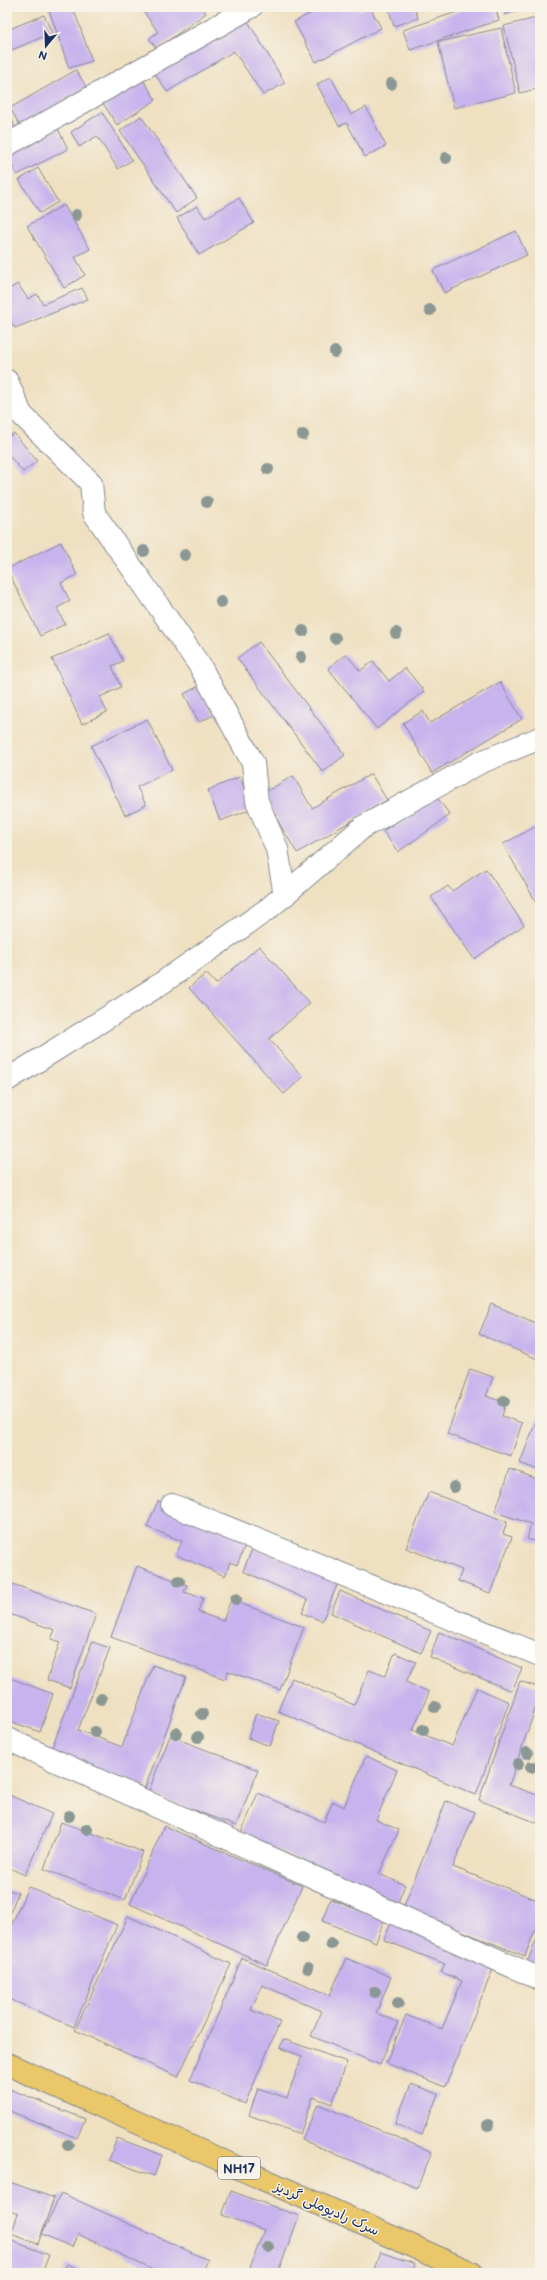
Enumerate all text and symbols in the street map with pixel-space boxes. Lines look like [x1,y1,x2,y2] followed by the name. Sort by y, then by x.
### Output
[26,26,66,66] north arrow
[37,47,49,62] text: N
[218,2157,260,2179] road number: NH17
[271,2177,382,2239] street label: سرک رادیوملی گردیز

